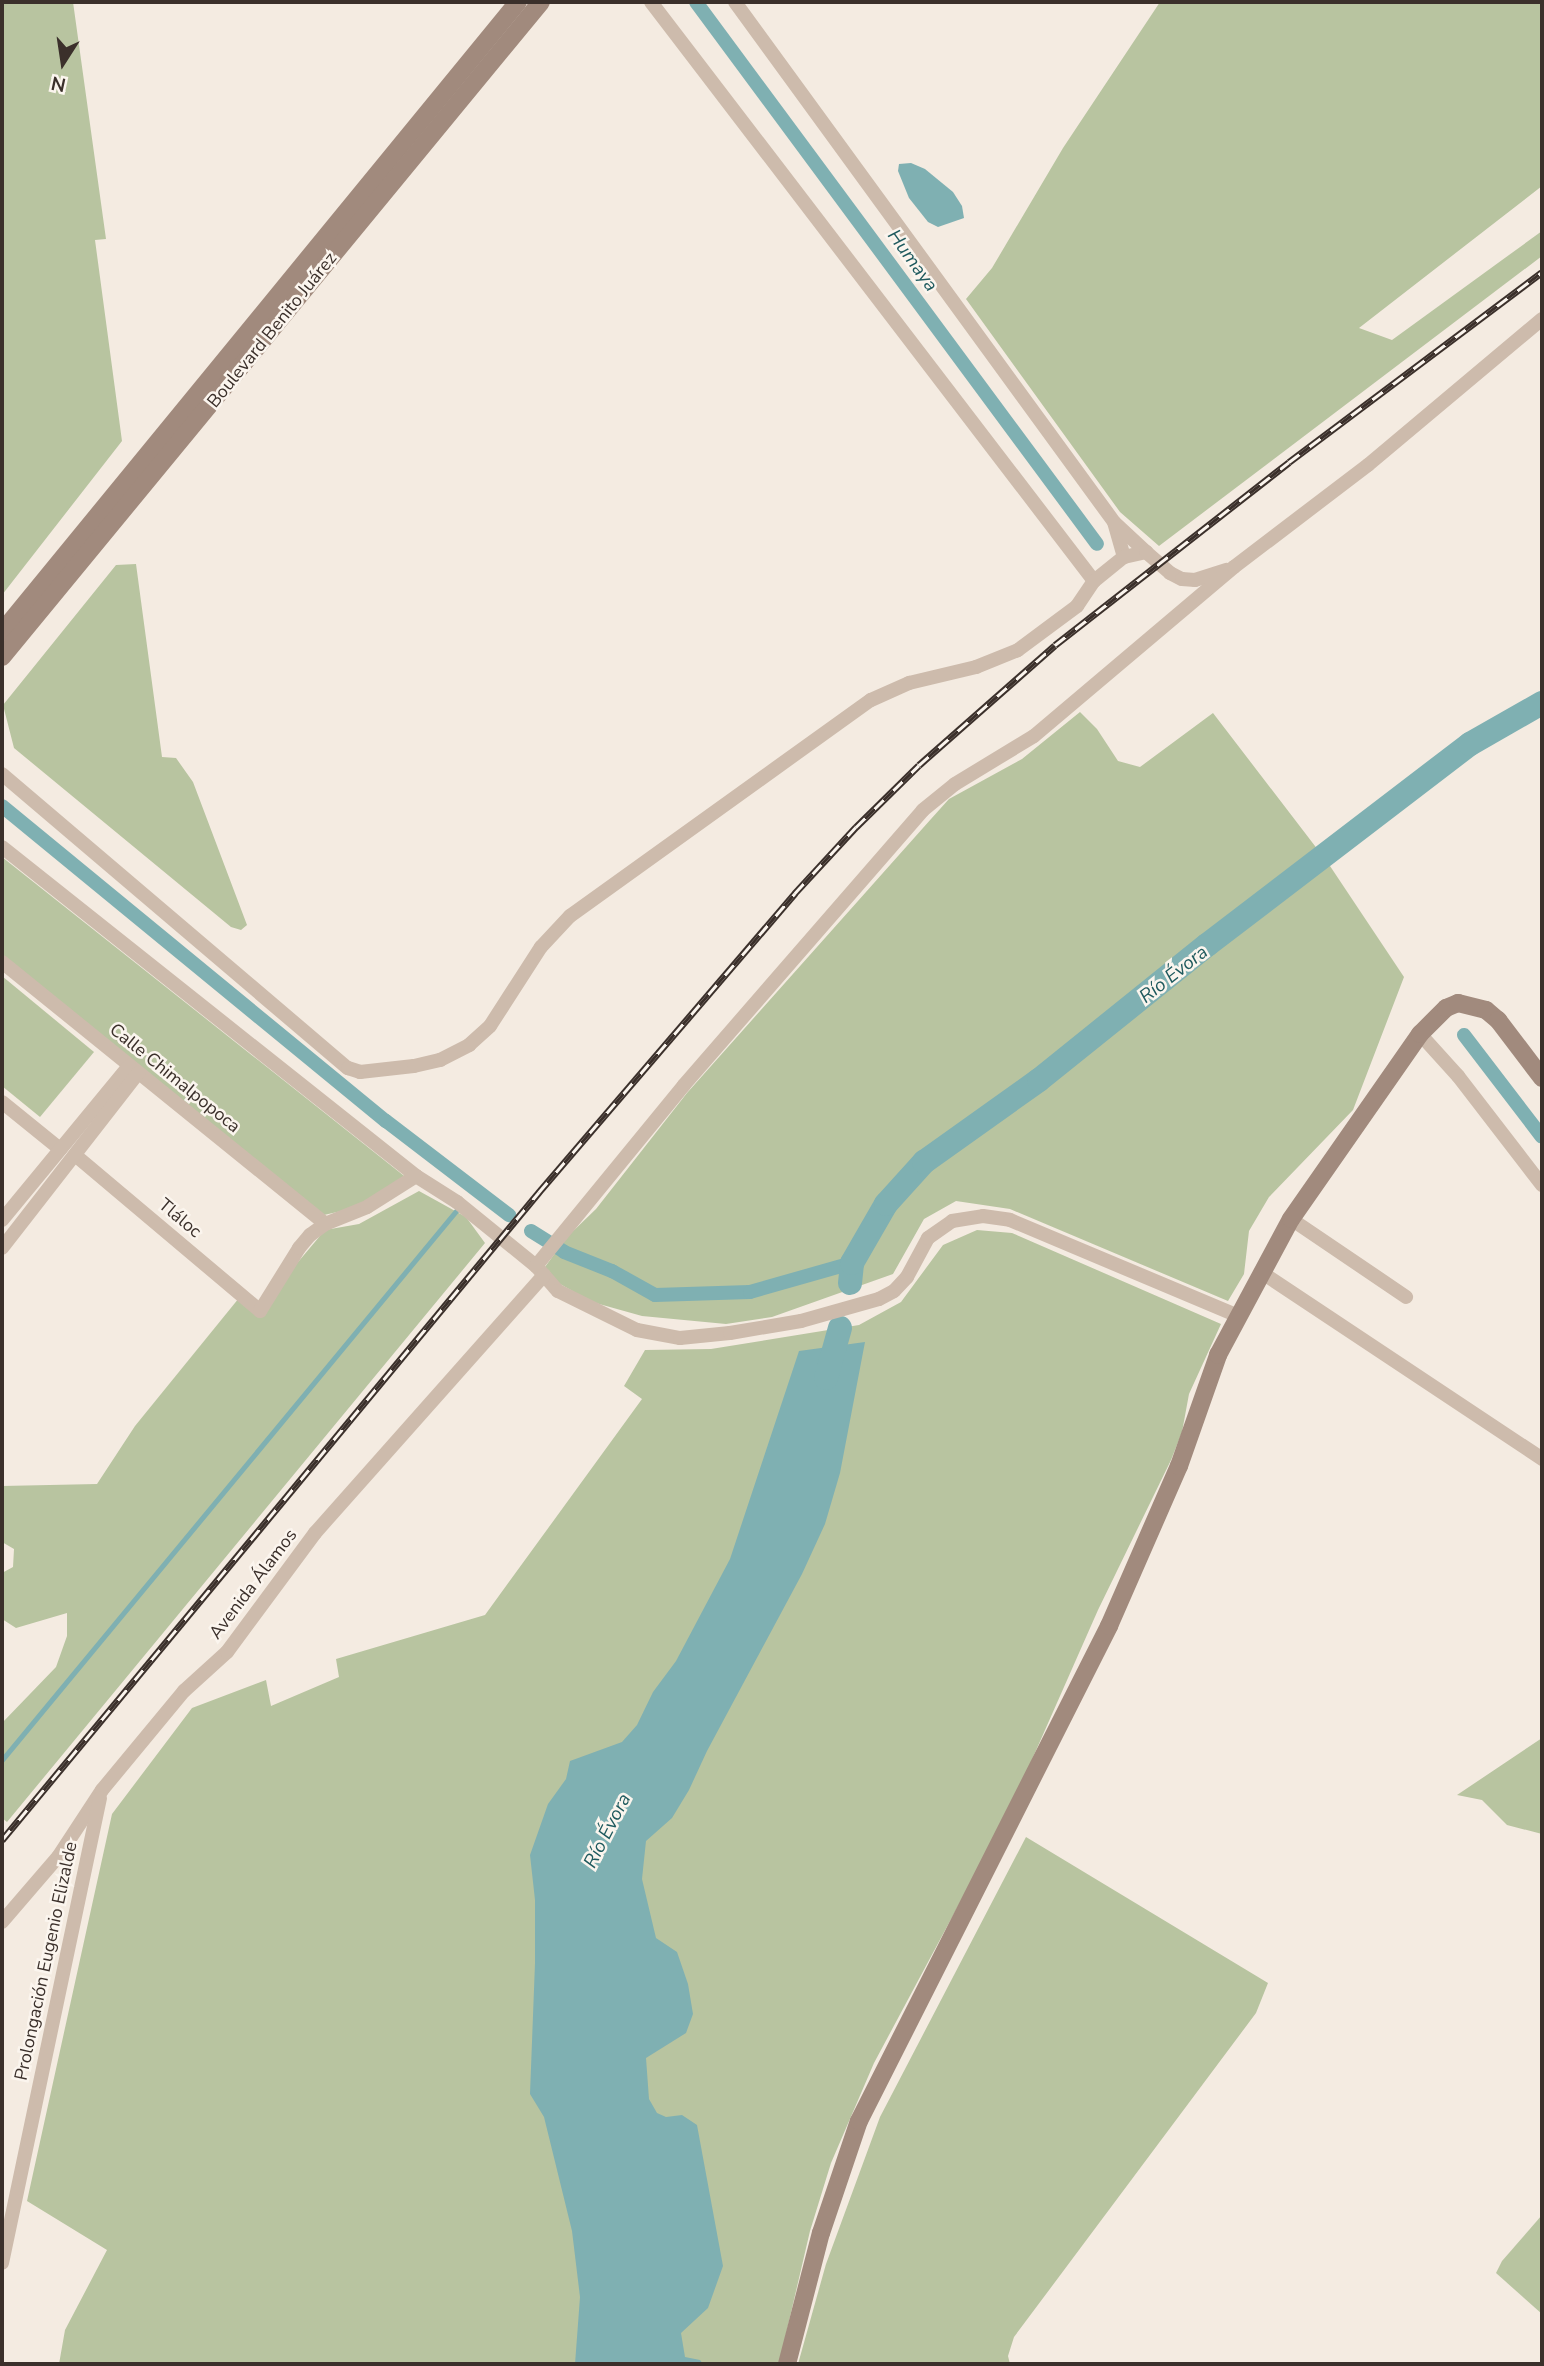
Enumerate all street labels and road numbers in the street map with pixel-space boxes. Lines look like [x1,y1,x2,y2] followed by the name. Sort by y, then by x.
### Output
[203,248,341,412] street label: Boulevard Benito Juárez
[105,1019,245,1137] street label: Calle Chimalpopoca
[154,1194,206,1242] street label: Tláloc
[205,1525,301,1643] street label: Avenida Álamos
[10,1840,82,2082] street label: Prolongación Eugenio Elizalde

